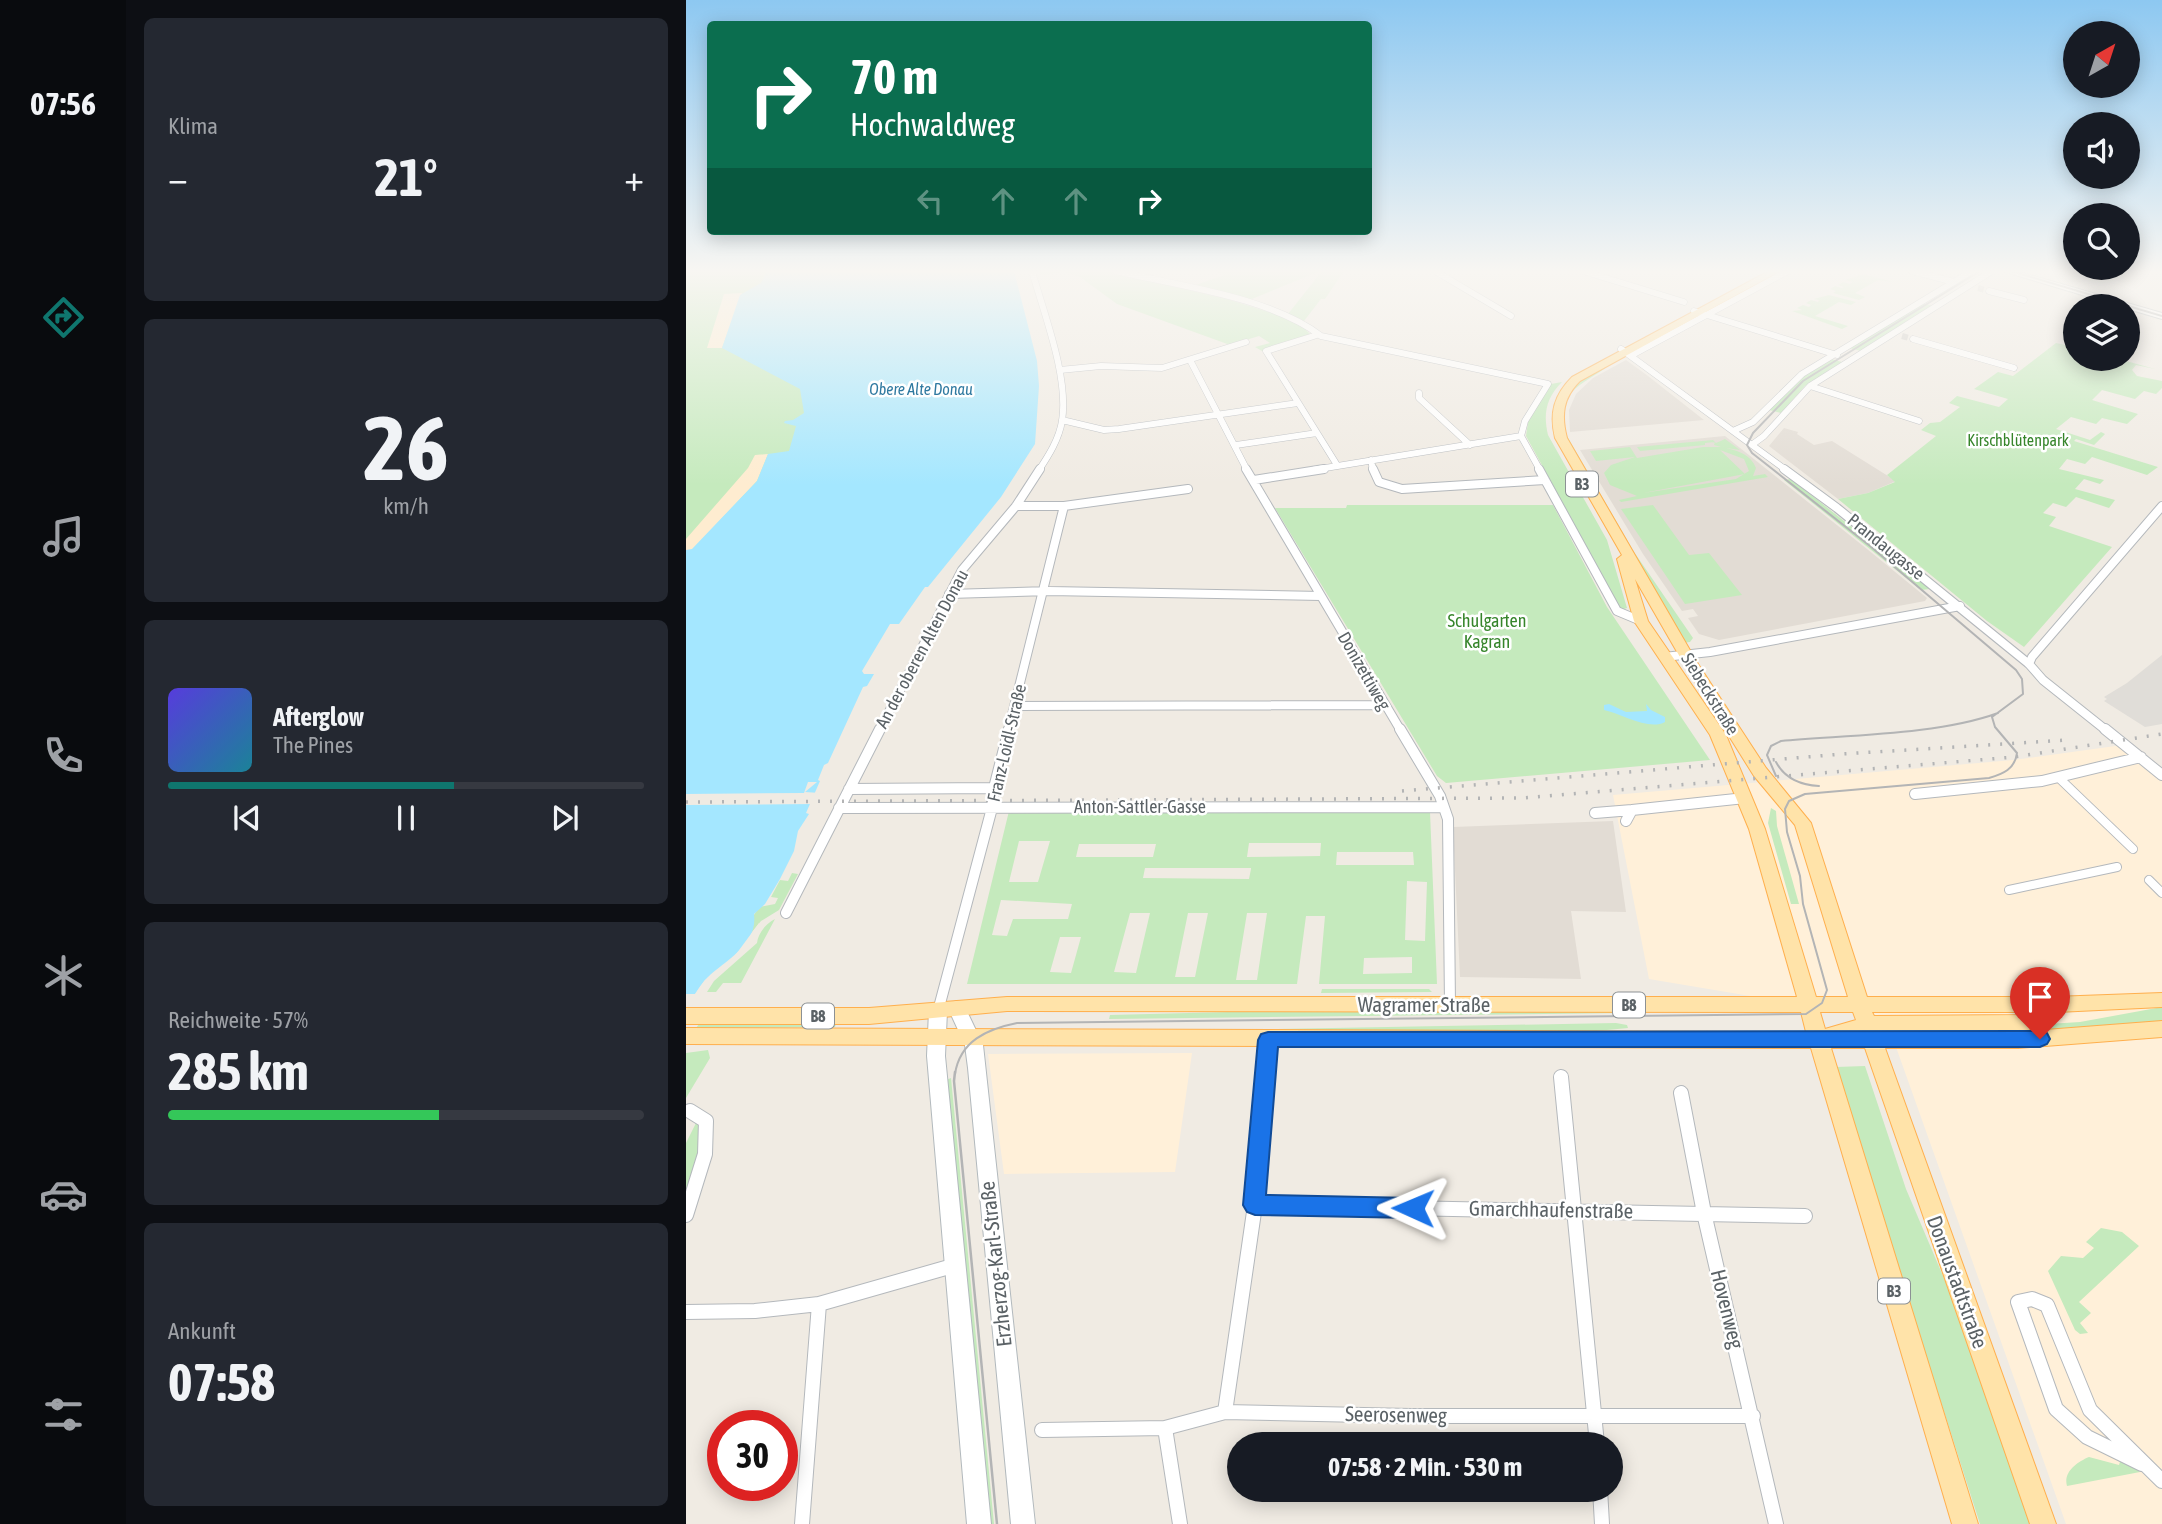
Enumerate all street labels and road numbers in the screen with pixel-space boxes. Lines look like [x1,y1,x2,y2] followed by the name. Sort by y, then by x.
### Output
[1566,471,1598,496] road number: B3
[1844,509,1929,584] street label: Prandaugasse
[871,566,972,732] street label: An der oberen Alten Donau
[1334,628,1395,714] street label: Donizettiweg
[1677,649,1744,739] street label: Siebeckstraße
[983,682,1030,804] street label: Franz-Loidl-Straße
[1074,796,1206,817] street label: Anton-Sattler-Gasse
[1358,992,1490,1016] street label: Wagramer Straße
[1613,993,1645,1018] road number: B8
[802,1004,834,1028] road number: B8
[974,1180,1016,1348] street label: Erzherzog-Karl-Straße
[1469,1196,1633,1222] street label: Gmarchhaufenstraße
[1923,1212,1993,1351] street label: Donaustadtstraße
[1707,1267,1749,1351] street label: Hovenweg
[1878,1278,1910,1303] road number: B3
[1345,1401,1447,1427] street label: Seerosenweg

